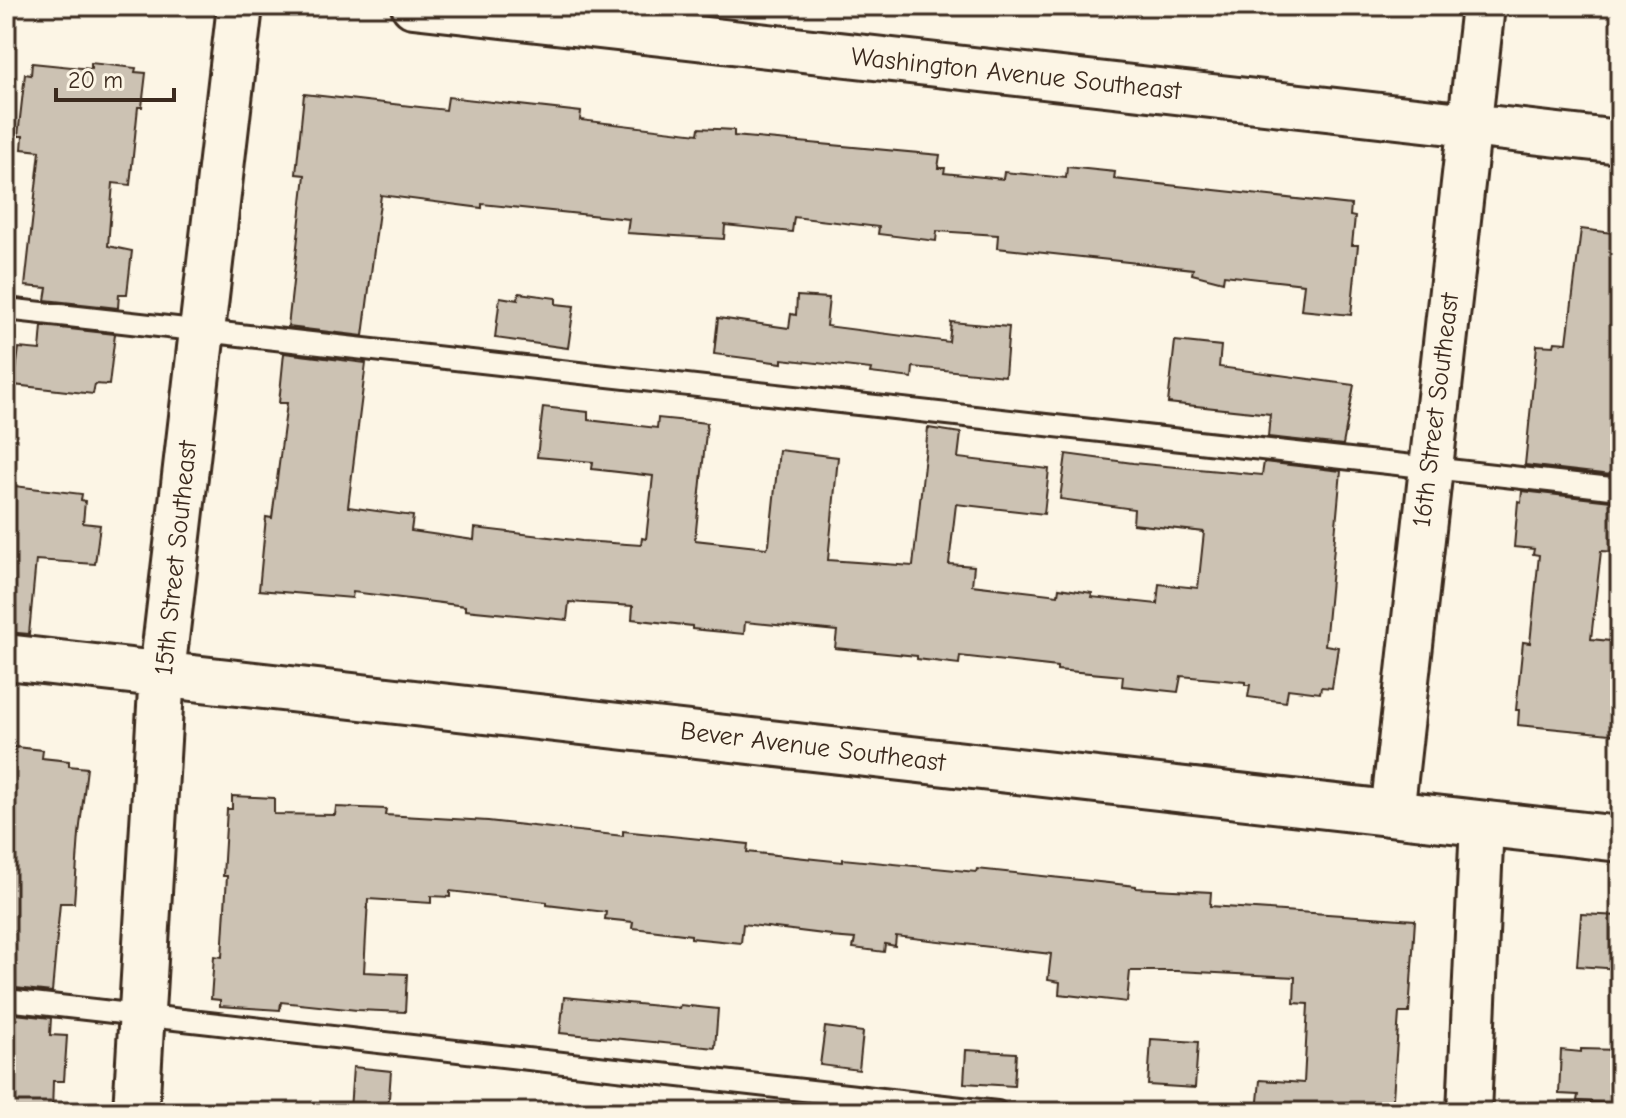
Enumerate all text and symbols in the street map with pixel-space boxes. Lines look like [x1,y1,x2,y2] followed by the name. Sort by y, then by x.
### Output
[849,42,1184,106] street label: Washington Avenue Southeast
[56,52,174,102] scale bar
[68,66,123,94] text: 20 m
[1407,290,1465,529] street label: 16th Street Southeast
[149,438,203,677] street label: 15th Street Southeast
[679,716,949,778] street label: Bever Avenue Southeast

